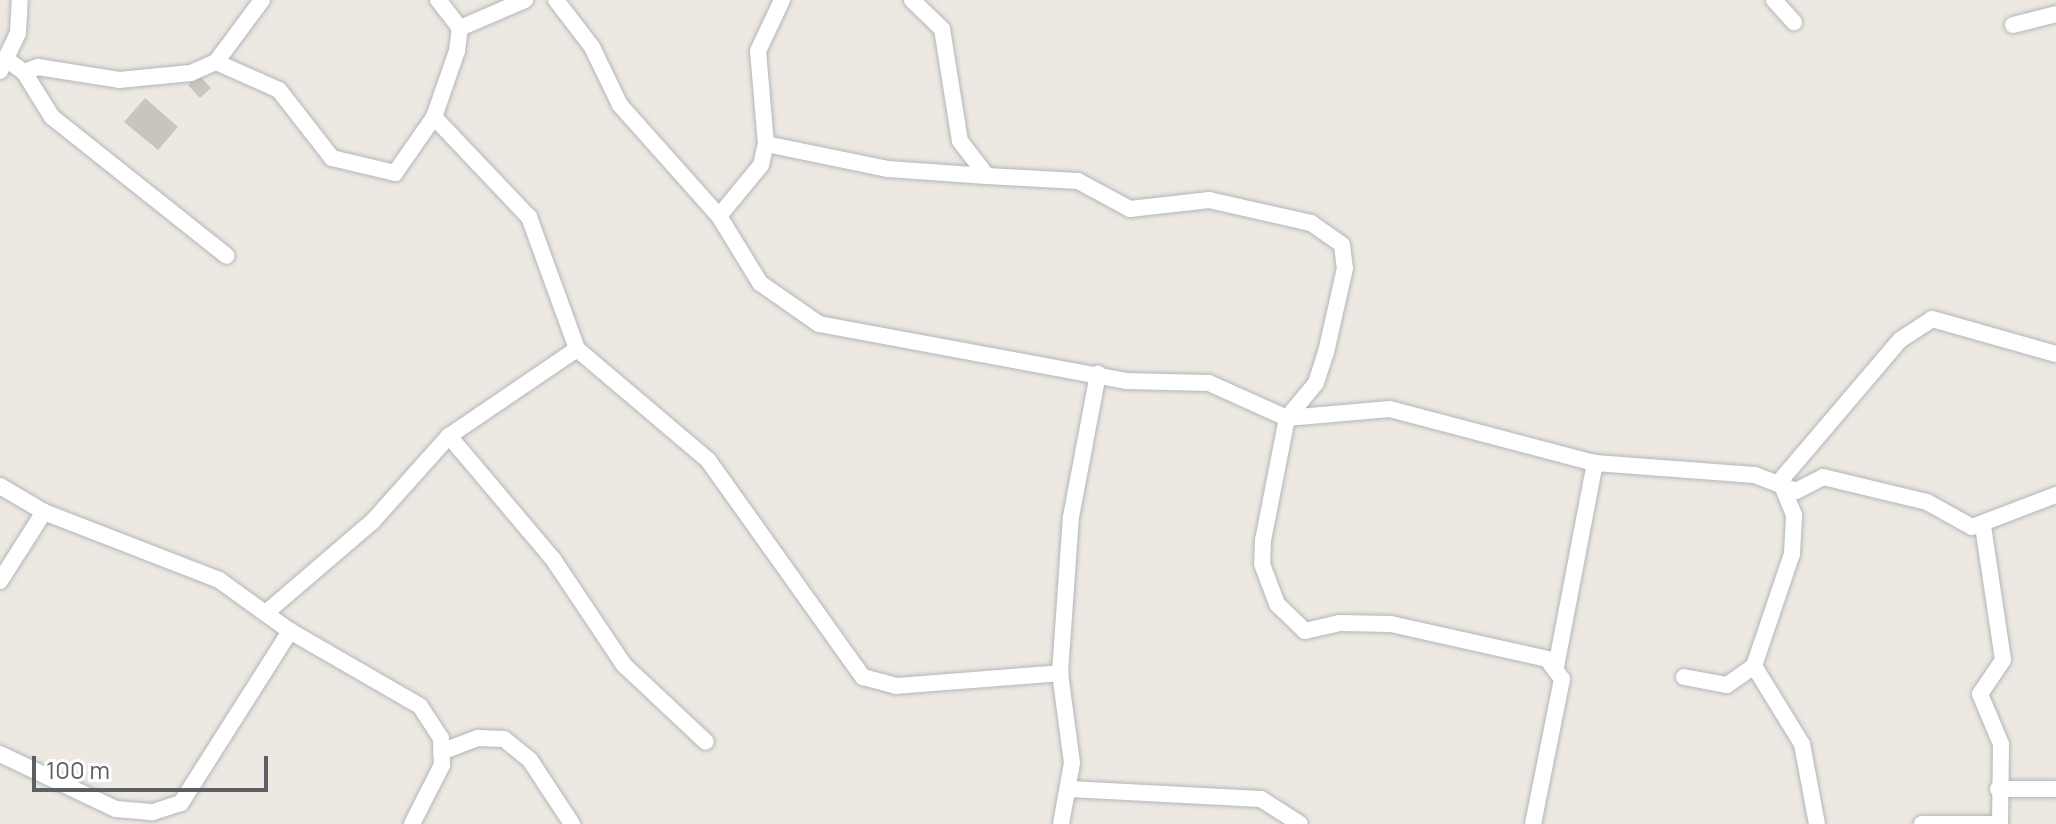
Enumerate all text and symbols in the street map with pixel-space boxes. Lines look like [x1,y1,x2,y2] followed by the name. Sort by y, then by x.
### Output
[36,740,272,790] scale bar
[46,753,110,786] text: 100 m

